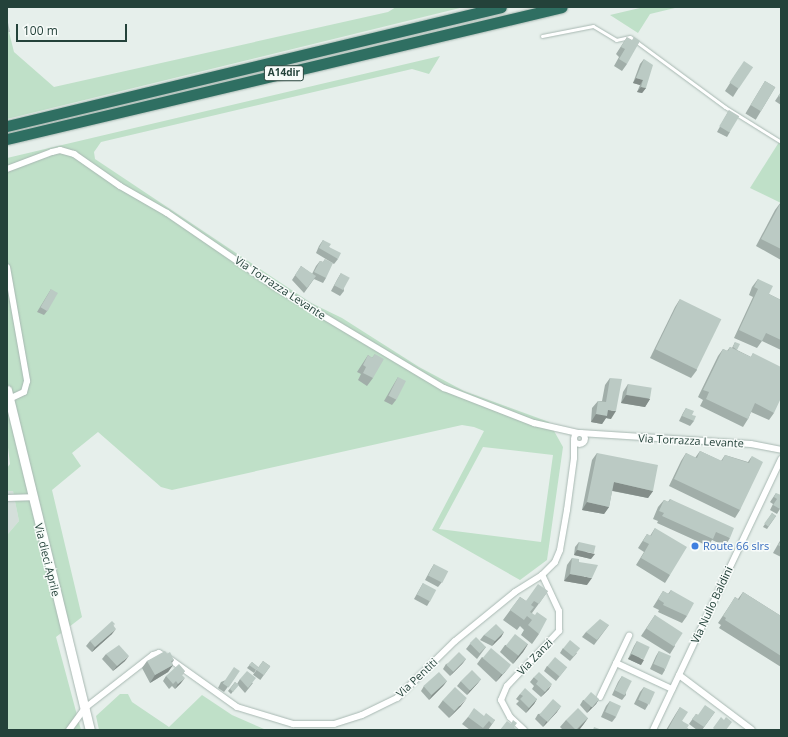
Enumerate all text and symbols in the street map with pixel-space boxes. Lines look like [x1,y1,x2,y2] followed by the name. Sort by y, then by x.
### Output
[18,16,129,42] scale bar
[23,22,58,39] text: 100 m
[263,65,305,81] road number: A14dir
[232,254,328,322] street label: Via Torrazza Levante
[638,432,744,450] street label: Via Torrazza Levante
[32,522,62,598] street label: Via dieci Aprile
[703,539,769,553] place label: Route 66 slrs
[690,541,700,551] marker: Route 66 slrs
[688,564,736,646] street label: Via Nullo Baldini
[514,636,556,678] street label: Via Zanzi
[394,656,440,700] street label: Via Pentiti

